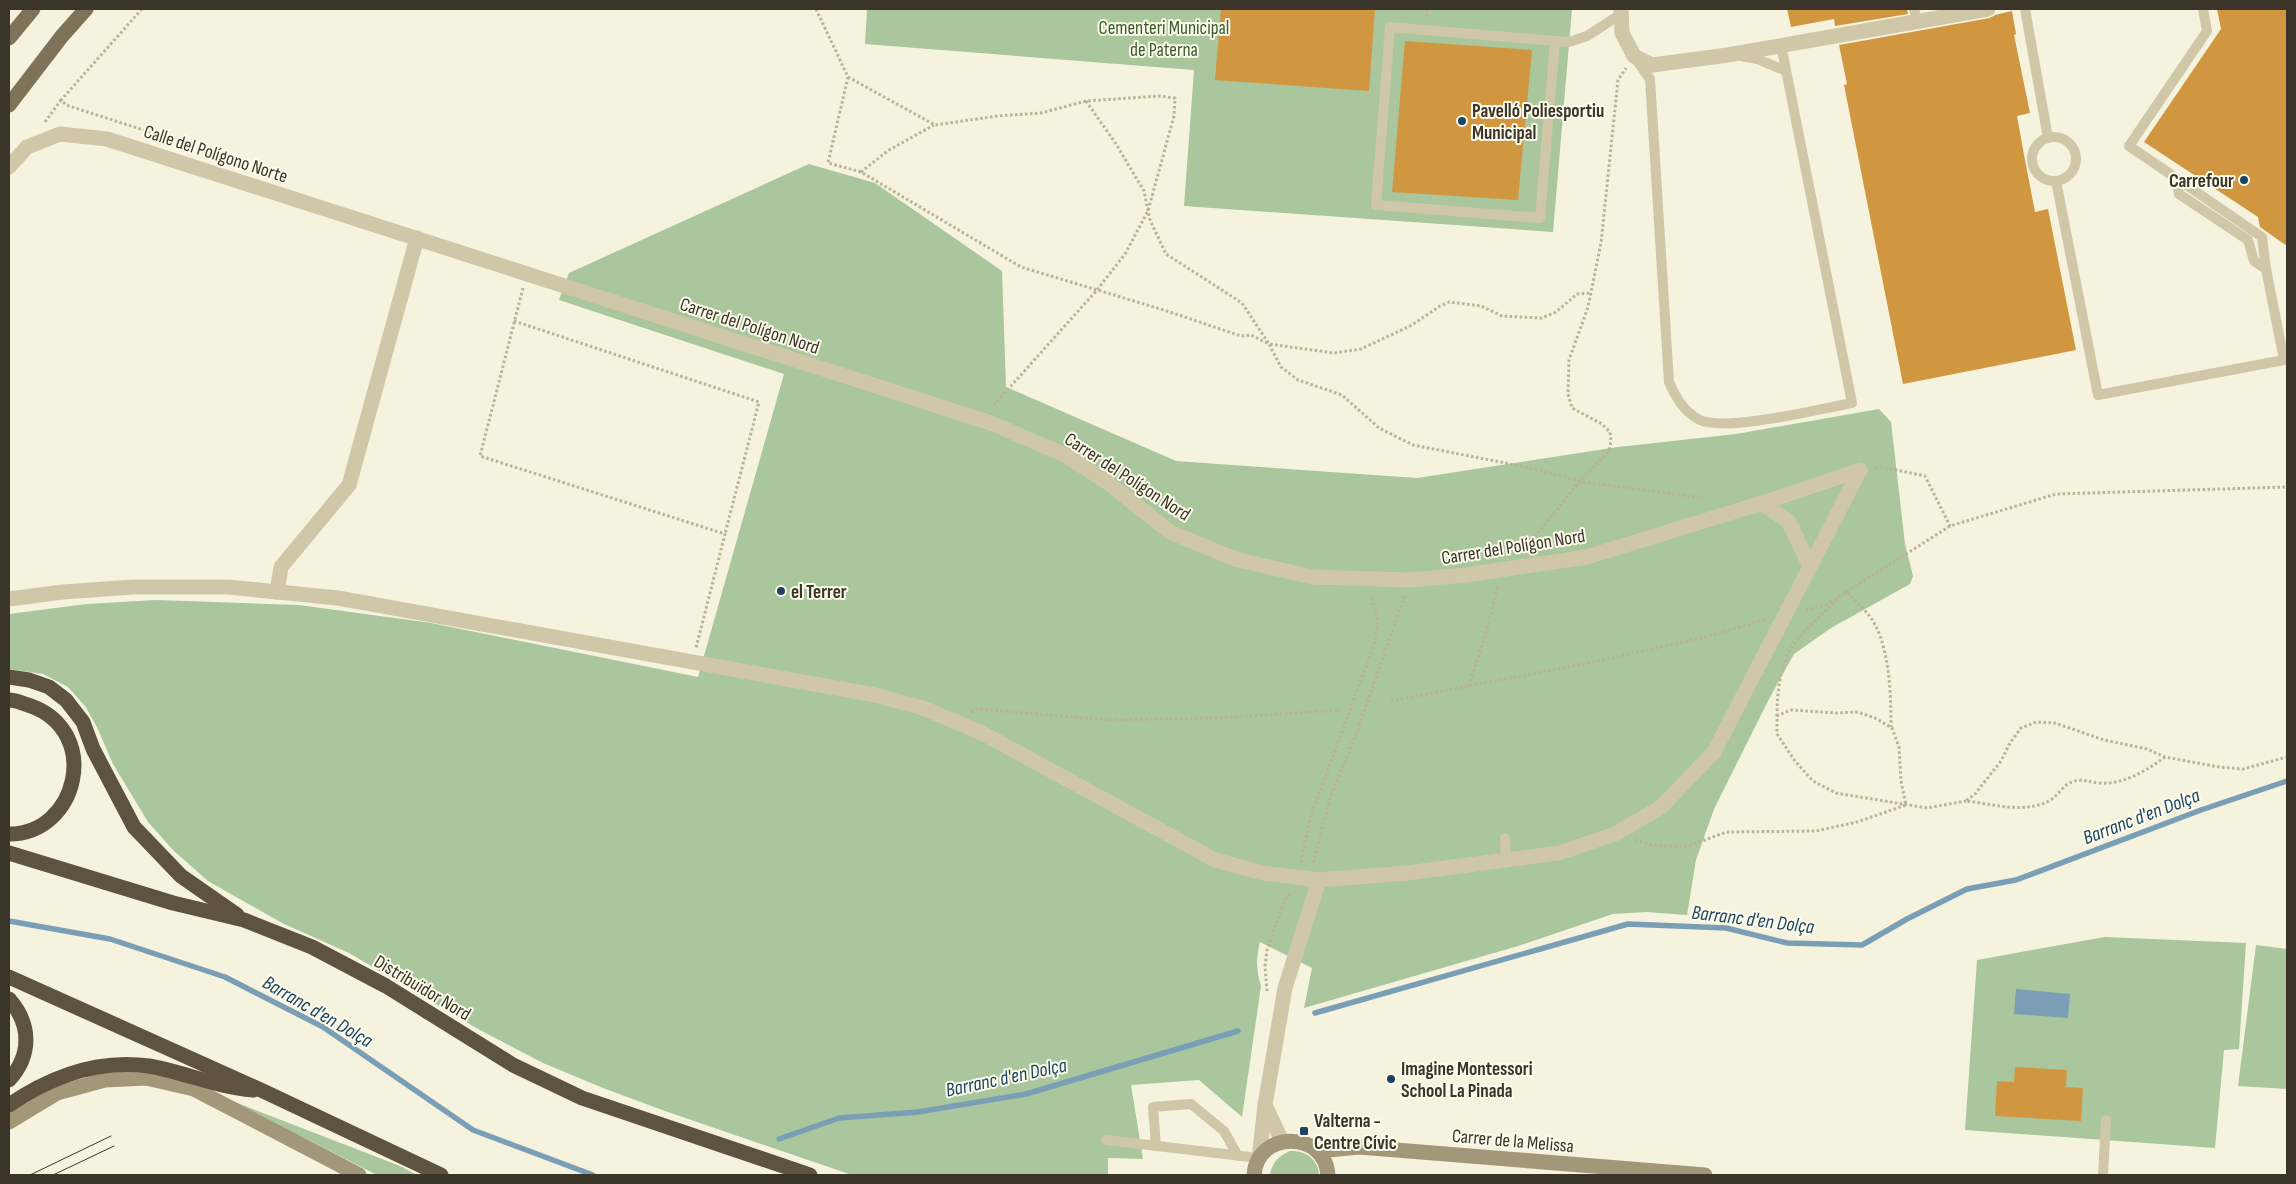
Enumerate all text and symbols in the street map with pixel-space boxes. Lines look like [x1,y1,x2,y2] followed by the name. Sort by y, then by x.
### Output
[1099,17,1229,62] park label: Cementeri Municipal de Paterna
[1472,100,1604,145] place label: Pavelló Poliesportiu Municipal
[1456,115,1468,127] marker: Pavelló Poliesportiu Municipal
[141,120,290,189] street label: Calle del Polígono Norte
[2169,170,2234,193] place label: Carrefour
[2238,174,2250,186] marker: Carrefour
[677,293,822,360] street label: Carrer del Polígon Nord
[1060,428,1194,526] street label: Carrer del Polígon Nord
[1440,525,1587,570] street label: Carrer del Polígon Nord
[791,581,847,604] place label: el Terrer
[775,585,787,597] marker: el Terrer
[2080,784,2203,850] water label: Barranc d'en Dolça
[1690,901,1815,939] water label: Barranc d'en Dolça
[370,950,475,1026] street label: Distribuïdor Nord
[258,971,377,1053] water label: Barranc d'en Dolça
[943,1053,1069,1103] water label: Barranc d'en Dolça
[1401,1058,1533,1103] place label: Imagine Montessori School La Pinada
[1385,1073,1397,1085] marker: Imagine Montessori School La Pinada
[1314,1110,1397,1155] place label: Valterna - Centre Cívic
[1298,1125,1310,1137] marker: Valterna - Centre Cívic
[1451,1125,1575,1158] street label: Carrer de la Melissa

